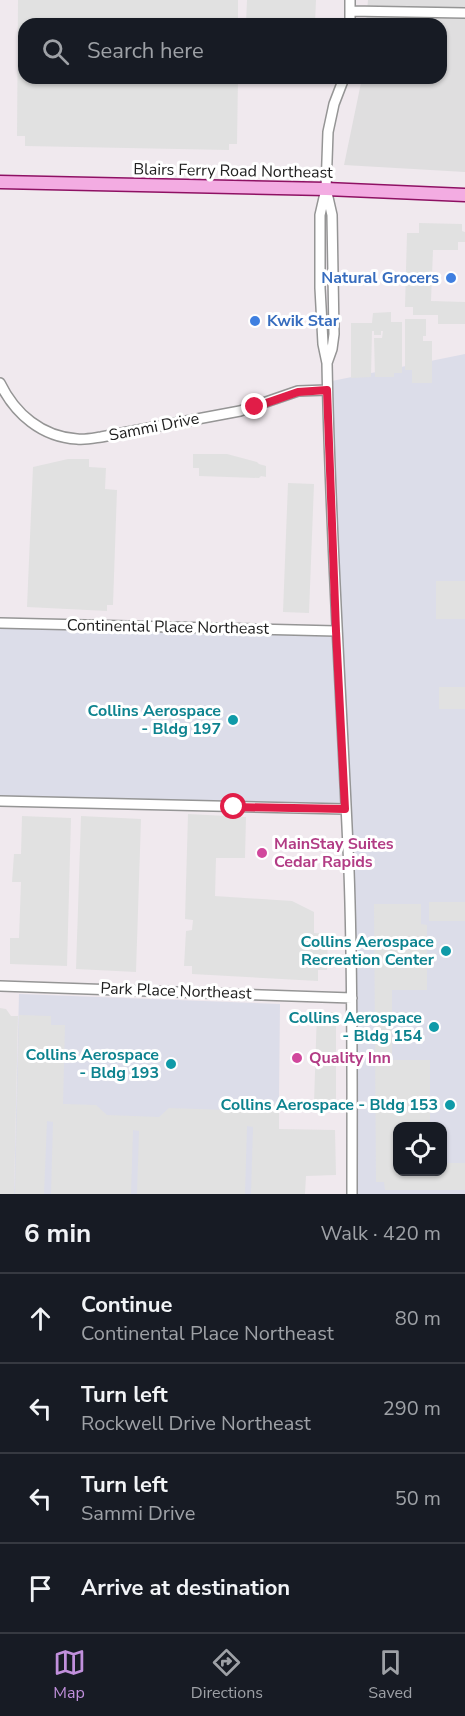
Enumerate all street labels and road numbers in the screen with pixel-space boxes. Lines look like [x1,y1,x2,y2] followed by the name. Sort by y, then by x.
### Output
[133,158,333,184] street label: Blairs Ferry Road Northeast
[107,407,201,447] street label: Sammi Drive
[67,614,270,640] street label: Continental Place Northeast
[100,977,252,1005] street label: Park Place Northeast

